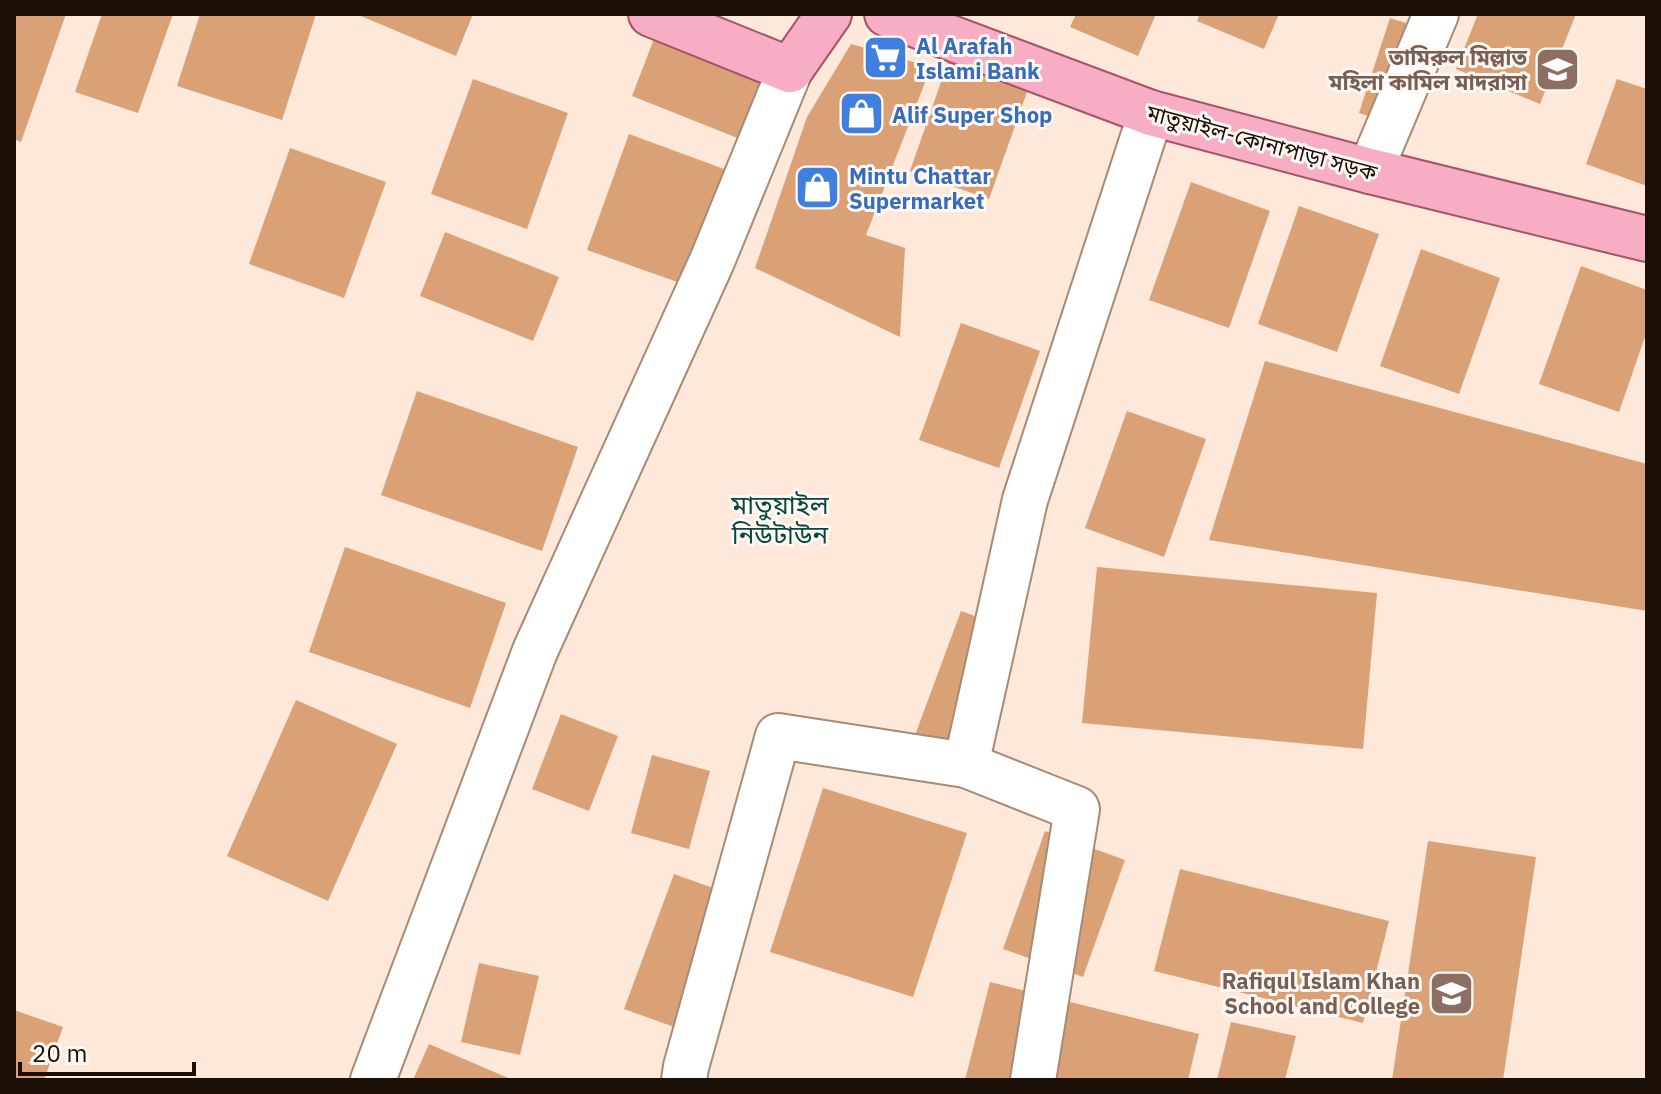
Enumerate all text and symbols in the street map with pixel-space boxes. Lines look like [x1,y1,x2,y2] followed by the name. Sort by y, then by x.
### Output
[916,31,1040,85] place label: Al Arafah Islami Bank
[861,34,909,82] supermarket icon: Al Arafah Islami Bank
[1328,42,1528,96] place label: তামিরুল মিল্লাত মহিলা কামিল মাদরাসা
[1534,45,1582,93] school or university icon: তামিরুল মিল্লাত মহিলা কামিল মাদরাসা
[837,90,885,138] shop icon: Alif Super Shop
[1143,97,1381,187] street label: মাতুয়াইল-কোনাপাড়া সড়ক
[892,100,1052,129] place label: Alif Super Shop
[849,161,991,215] place label: Mintu Chattar Supermarket
[794,164,842,212] shop icon: Mintu Chattar Supermarket
[730,487,830,551] district label: মাতুয়াইল নিউটাউন
[1222,966,1420,1020] place label: Rafiqul Islam Khan School and College
[1427,969,1475,1017] school or university icon: Rafiqul Islam Khan School and College
[20,1026,194,1076] scale bar
[32,1037,87,1069] text: 20 m

